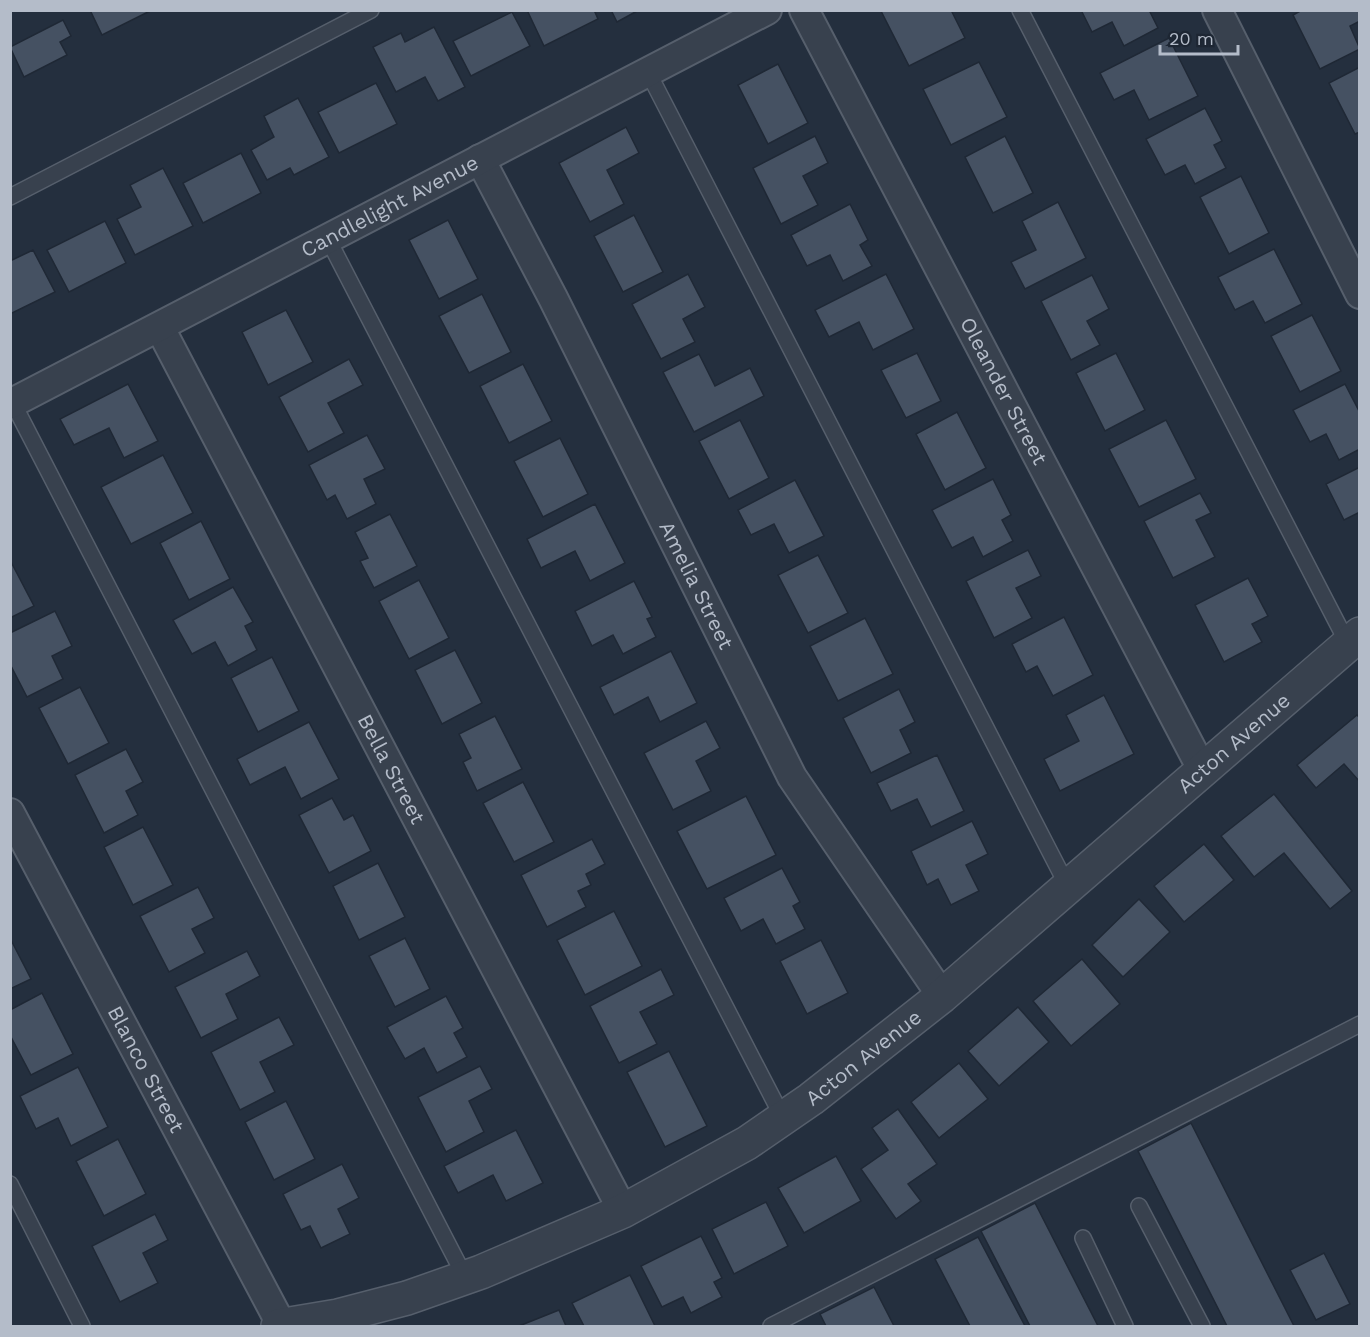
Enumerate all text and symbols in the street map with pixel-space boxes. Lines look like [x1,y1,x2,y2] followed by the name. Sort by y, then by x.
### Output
[1160,18,1238,56] scale bar
[1169,28,1214,49] text: 20 m
[296,149,482,262] street label: Candlelight Avenue
[955,313,1053,469] street label: Oleander Street
[654,517,739,653] street label: Amelia Street
[1172,687,1295,798] street label: Acton Avenue
[353,710,431,828] street label: Bella Street
[102,1001,190,1137] street label: Blanco Street
[800,1004,926,1111] street label: Acton Avenue

